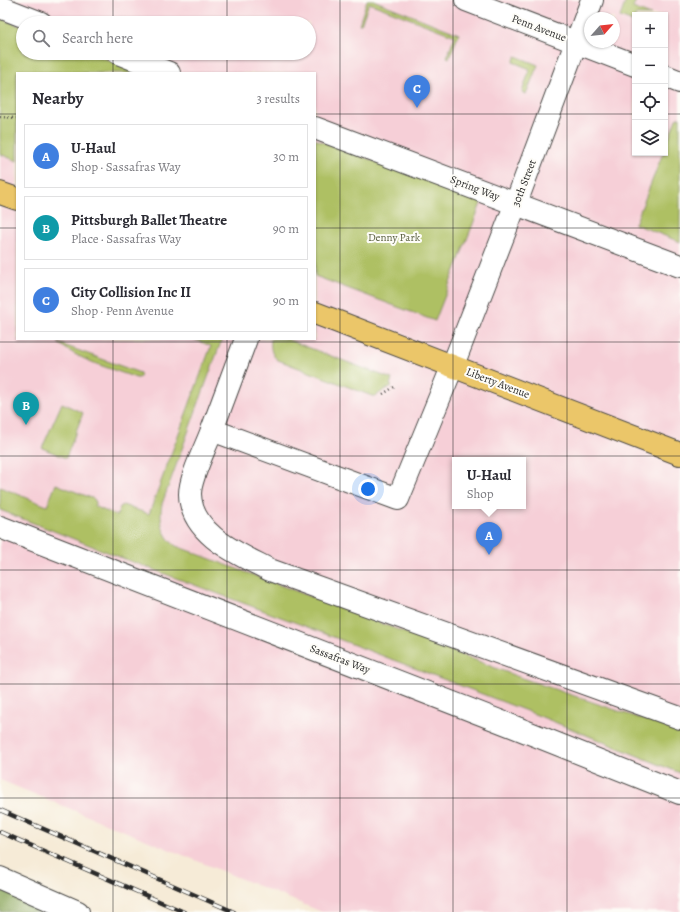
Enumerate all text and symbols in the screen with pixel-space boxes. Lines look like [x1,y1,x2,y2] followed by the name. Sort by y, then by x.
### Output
[509,11,569,45] street label: Penn Avenue
[584,12,620,48] north arrow
[632,12,668,156] map controls
[632,12,668,48] button: +
[16,16,316,60] search box
[30,27,52,49] icon: search
[62,28,133,48] text: Search here
[632,48,668,84] button: −
[404,75,430,108] pin: C
[632,84,668,120] button: locate
[32,87,83,110] text: Nearby
[256,90,300,107] text: 3 results
[632,120,668,156] button: layers
[71,138,116,158] text: U-Haul
[42,148,50,165] text: A
[273,148,299,165] text: 30 m
[508,157,540,209] street label: 30th Street
[71,158,181,175] text: Shop · Sassafras Way
[448,172,502,204] street label: Spring Way
[71,210,227,230] text: Pittsburgh Ballet Theatre
[42,220,50,237] text: B
[273,220,299,237] text: 90 m
[71,230,181,247] text: Place · Sassafras Way
[368,230,421,245] park label: Denny Park
[71,282,191,302] text: City Collision Inc II
[42,292,50,309] text: C
[273,292,299,309] text: 90 m
[71,302,174,319] text: Shop · Penn Avenue
[464,364,532,402] street label: Liberty Avenue
[13,392,39,425] pin: B
[452,457,526,509] popup
[467,465,511,485] text: U-Haul
[358,479,378,499] your location
[467,485,494,502] text: Shop
[476,522,502,555] pin: A
[308,641,372,677] street label: Sassafras Way

